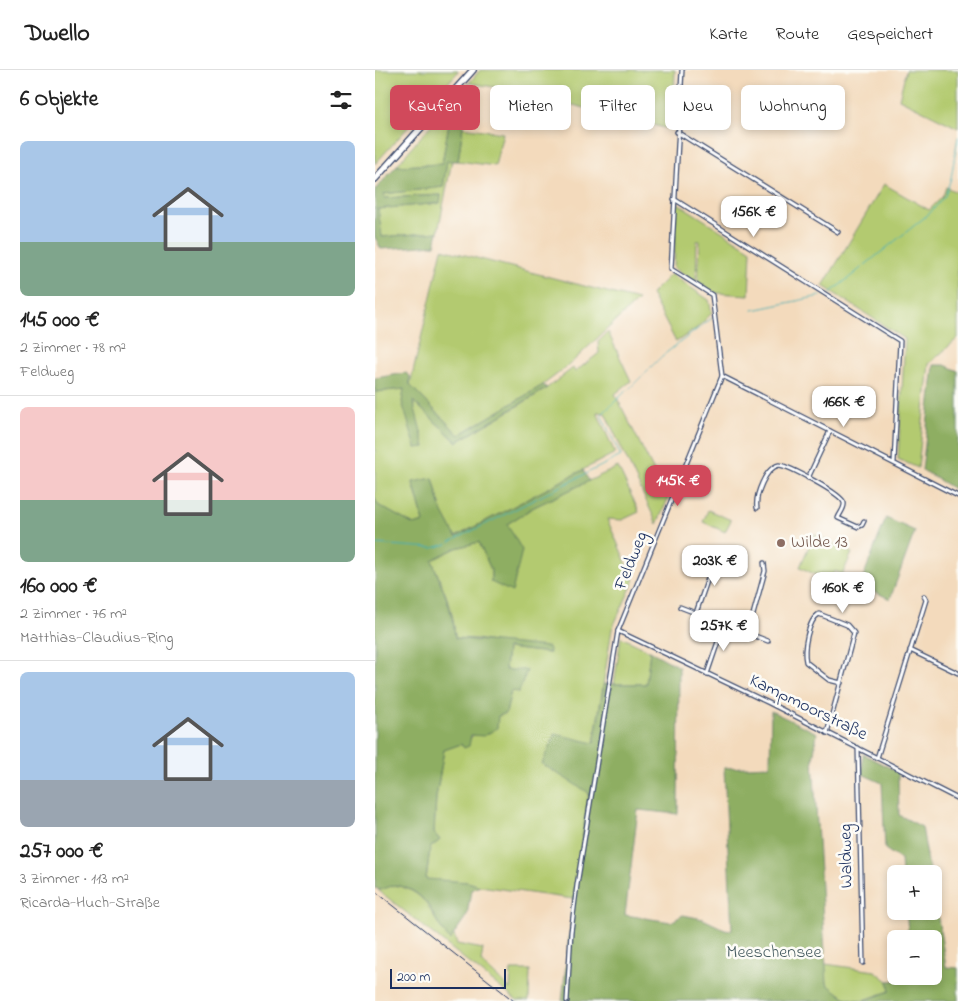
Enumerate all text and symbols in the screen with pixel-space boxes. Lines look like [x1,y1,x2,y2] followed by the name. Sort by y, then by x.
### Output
[25,17,90,52] text: Dwello
[709,22,747,48] text: Karte
[775,22,819,48] text: Route
[847,22,933,48] text: Gespeichert
[20,85,98,115] text: 6 Objekte
[390,85,480,130] chip: Kaufen
[490,85,571,130] chip: Mieten
[581,85,655,130] chip: Filter
[665,85,731,130] chip: Neu
[741,85,845,130] chip: Wohnung
[327,86,355,114] icon: filters
[143,174,233,264] icon: home
[713,196,795,238] pin: 156K €
[732,200,776,224] text: 156K €
[20,306,100,336] text: 145 000 €
[20,336,126,360] text: 2 Zimmer · 78 m²
[20,360,74,384] text: Feldweg
[803,386,885,428] pin: 166K €
[823,390,865,414] text: 166K €
[143,439,233,529] icon: home
[637,464,719,507] pin: 145K €
[656,469,700,493] text: 145K €
[608,528,656,595] street label: Feldweg
[791,530,848,556] place label: Wilde 13
[775,537,787,549] marker: Wilde 13
[674,544,756,587] pin: 203K €
[693,549,737,573] text: 203K €
[20,572,97,602] text: 160 000 €
[802,572,884,614] pin: 160K €
[822,576,864,600] text: 160K €
[20,602,127,626] text: 2 Zimmer · 76 m²
[683,610,765,652] pin: 257K €
[701,614,747,638] text: 257K €
[20,626,174,650] text: Matthias-Claudius-Ring
[745,668,872,748] street label: Kampmoorstraße
[143,704,233,794] icon: home
[833,823,862,889] street label: Waldweg
[20,837,103,867] text: 257 000 €
[887,865,942,985] map controls
[887,865,942,920] button: +
[20,867,129,891] text: 3 Zimmer · 113 m²
[20,891,160,915] text: Ricarda-Huch-Straße
[887,930,942,985] button: −
[727,940,822,966] park label: Meeschensee
[390,966,506,989] scale bar
[397,967,430,988] text: 200 m

